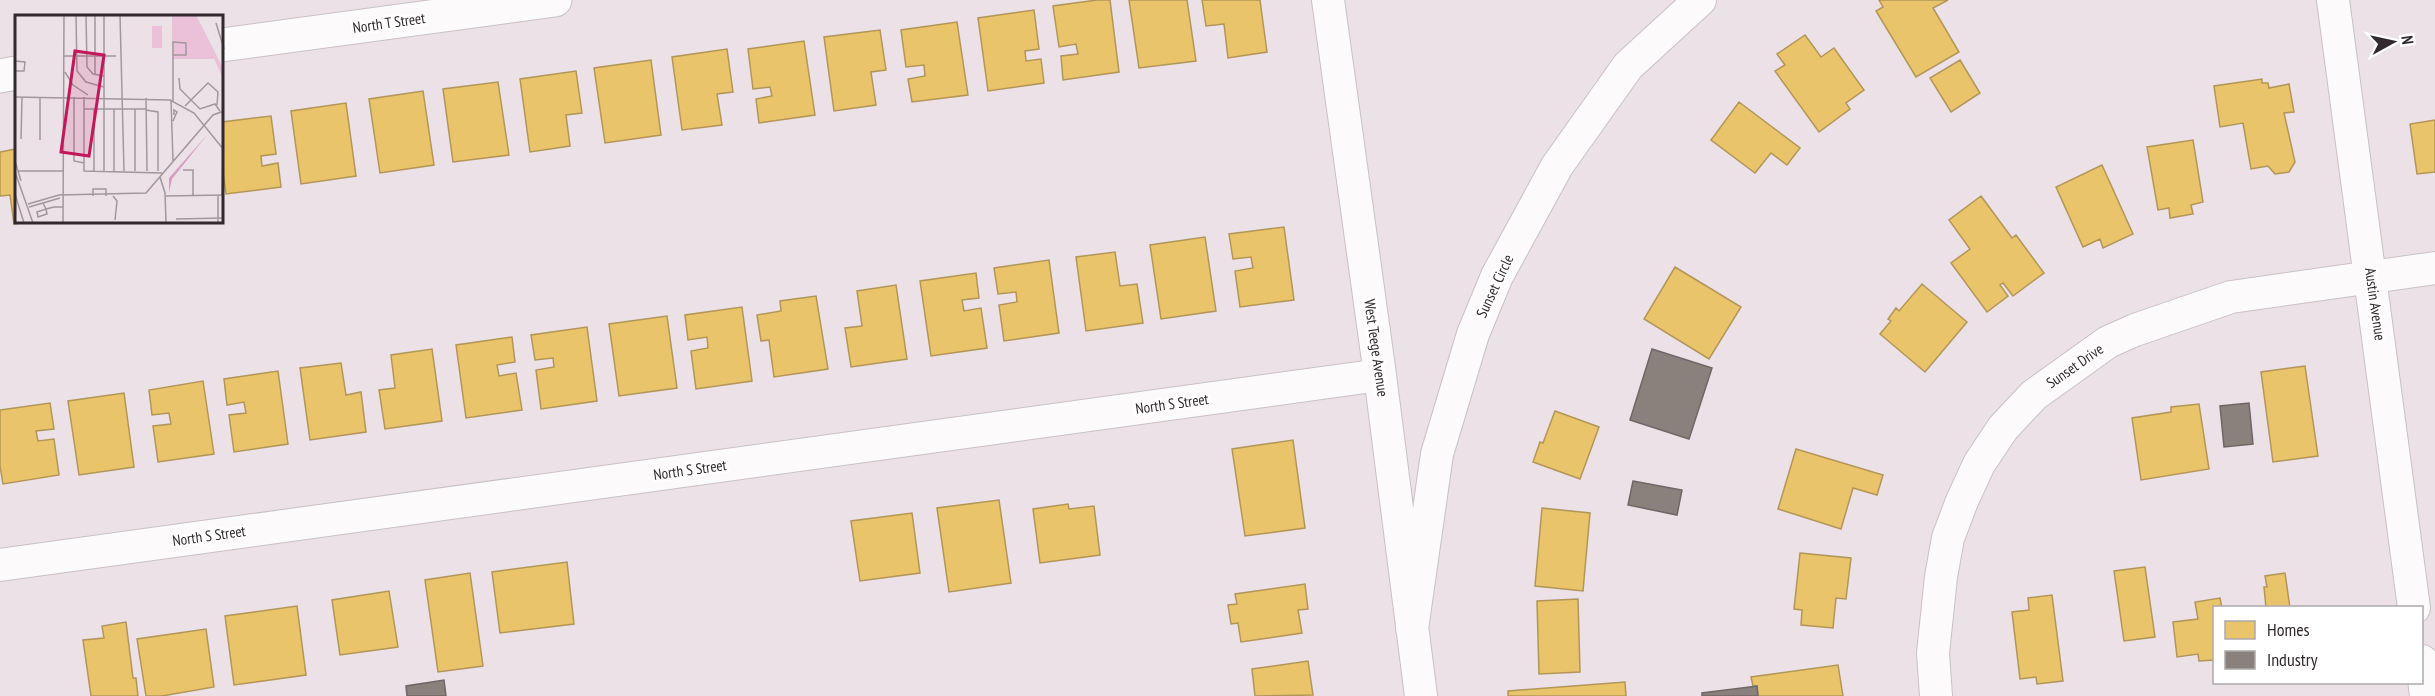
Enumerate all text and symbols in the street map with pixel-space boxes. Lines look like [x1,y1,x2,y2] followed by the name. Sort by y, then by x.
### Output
[351,8,426,37] street label: North T Street
[2363,12,2423,72] north arrow
[15,15,224,224] inset map
[2397,34,2418,46] text: N
[1472,251,1517,320] street label: Sunset Circle
[2361,266,2390,342] street label: Austin Avenue
[1360,298,1393,398] street label: West Teege Avenue
[2043,339,2107,392] street label: Sunset Drive
[1134,389,1210,418] street label: North S Street
[652,455,728,484] street label: North S Street
[171,521,247,550] street label: North S Street
[2213,606,2423,684] legend
[2267,618,2310,641] text: Homes
[2267,648,2318,671] text: Industry

